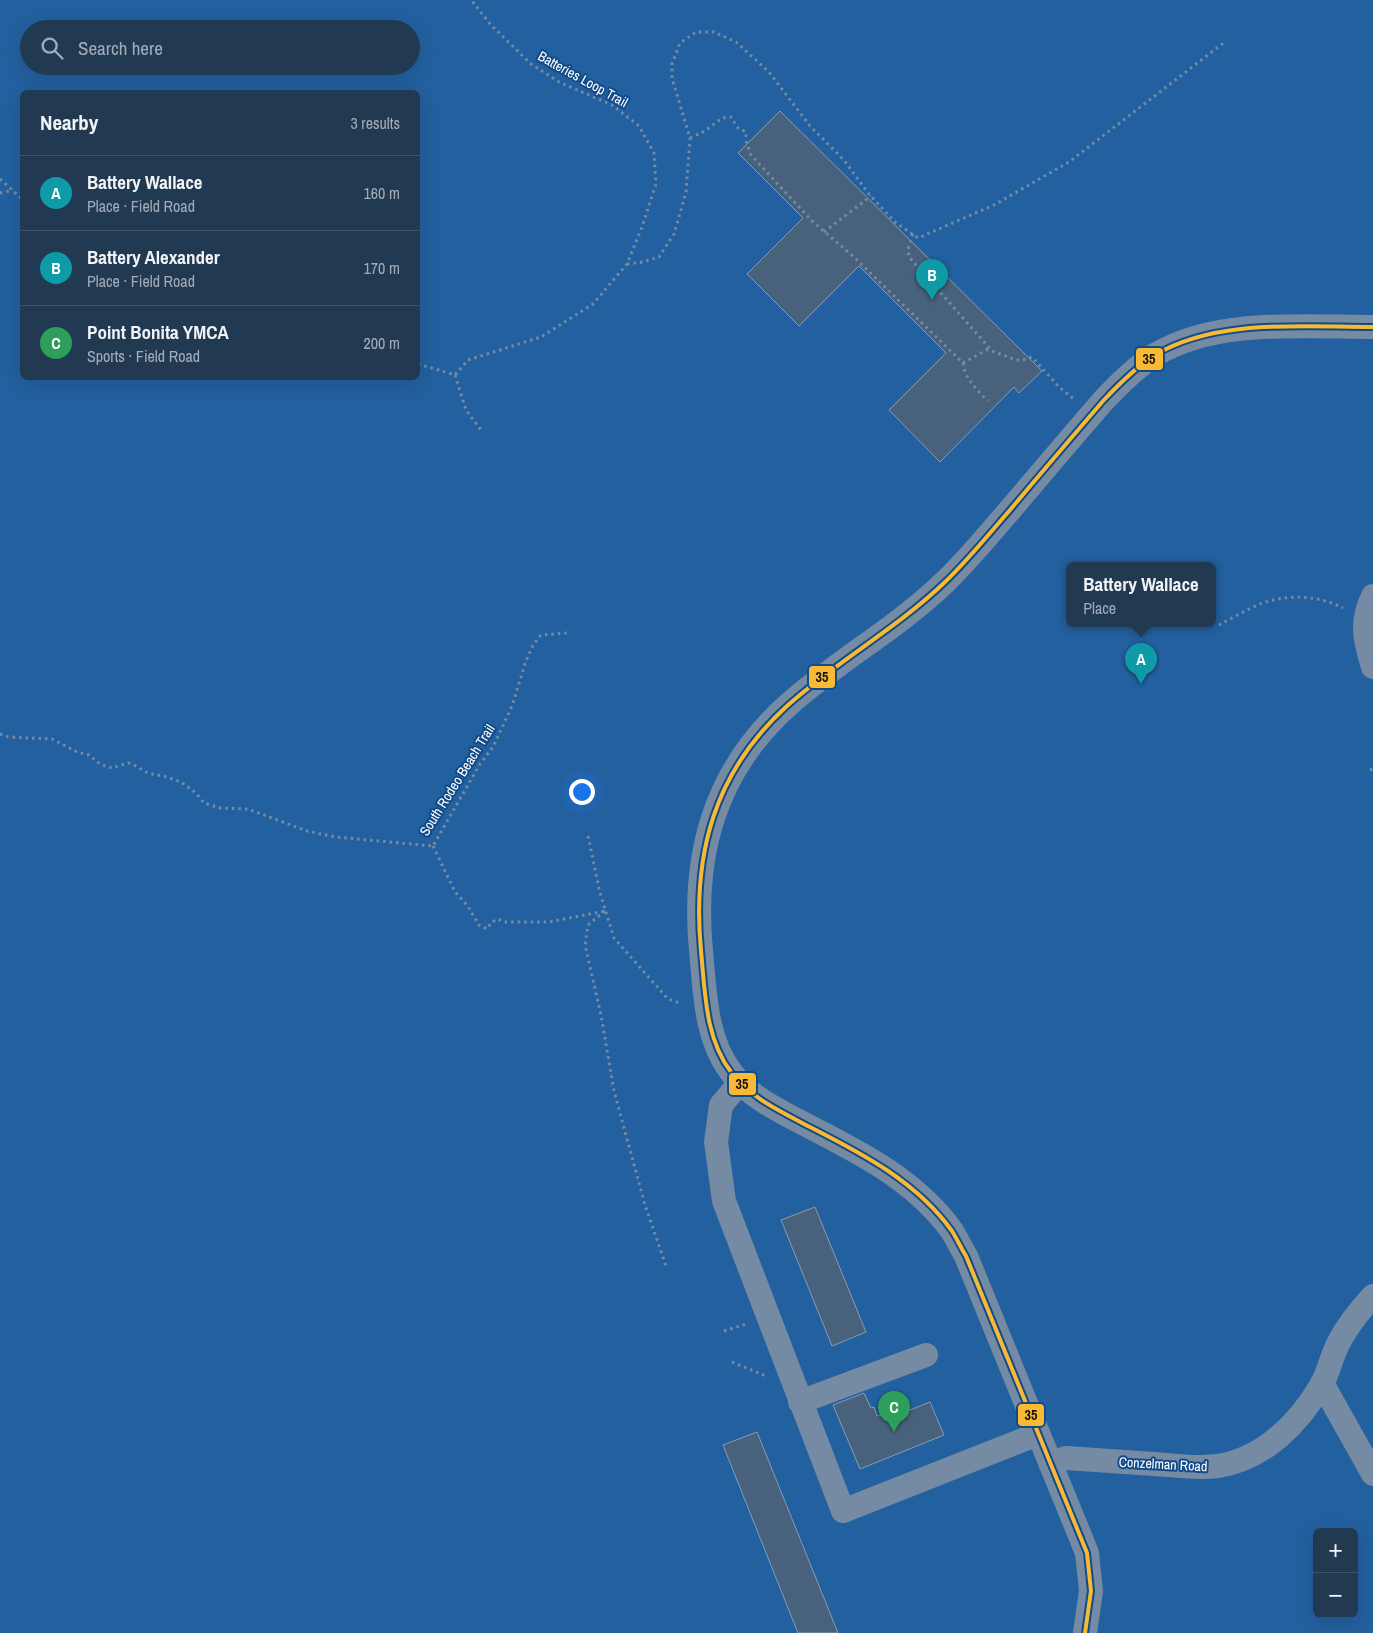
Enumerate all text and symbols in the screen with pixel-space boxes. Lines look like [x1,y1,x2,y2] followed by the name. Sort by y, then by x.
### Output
[20,20,420,75] search box
[38,34,66,62] icon: search
[78,35,163,61] text: Search here
[535,47,631,111] street label: Batteries Loop Trail
[40,108,98,137] text: Nearby
[350,112,400,134] text: 3 results
[87,169,202,195] text: Battery Wallace
[51,182,61,204] text: A
[364,182,400,204] text: 160 m
[87,195,195,217] text: Place · Field Road
[87,244,220,270] text: Battery Alexander
[51,257,61,279] text: B
[364,257,400,279] text: 170 m
[916,259,948,300] pin: B
[87,270,195,292] text: Place · Field Road
[87,319,229,345] text: Point Bonita YMCA
[51,332,61,354] text: C
[364,332,400,354] text: 200 m
[87,345,200,367] text: Sports · Field Road
[1135,347,1164,371] line badge: 35
[1143,350,1156,368] text: 35
[1066,562,1216,627] popup
[1083,571,1199,597] text: Battery Wallace
[1083,597,1116,619] text: Place
[1125,643,1157,684] pin: A
[808,665,836,689] line badge: 35
[816,668,829,686] text: 35
[415,721,499,839] street label: South Rodeo Beach Trail
[569,779,595,805] your location
[728,1072,757,1096] line badge: 35
[736,1075,749,1093] text: 35
[878,1391,910,1432] pin: C
[1017,1403,1045,1427] line badge: 35
[1025,1406,1038,1424] text: 35
[1118,1453,1208,1475] street label: Conzelman Road
[1313,1528,1358,1618] map controls
[1313,1528,1358,1573] button: +
[1313,1573,1358,1618] button: −

